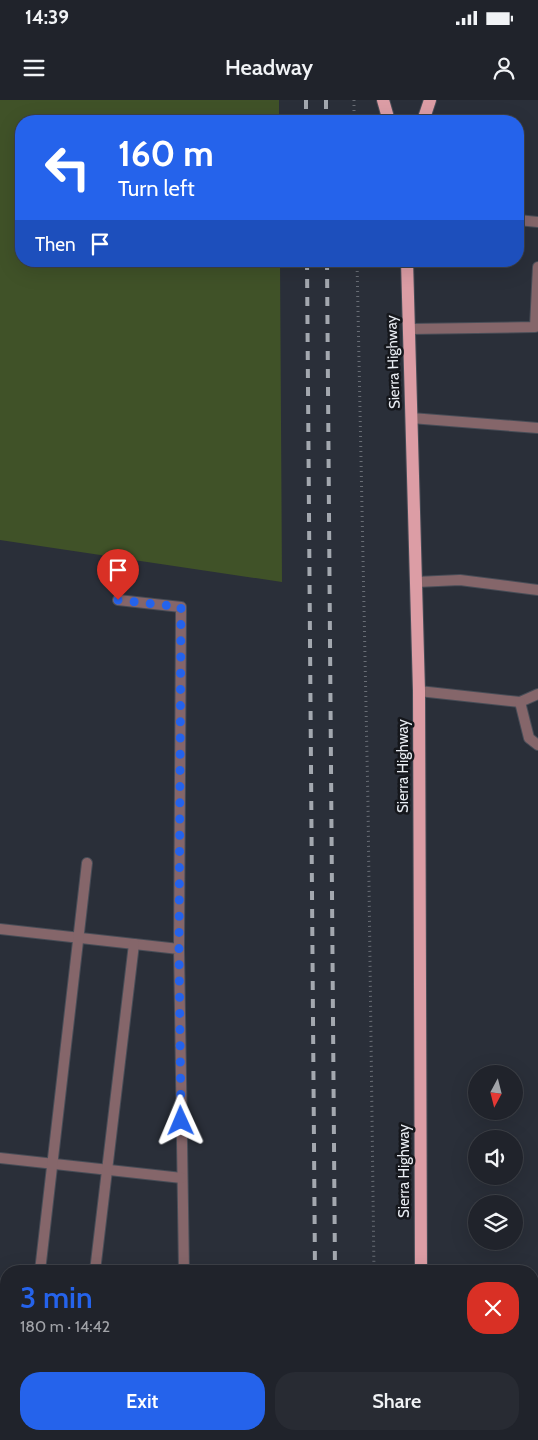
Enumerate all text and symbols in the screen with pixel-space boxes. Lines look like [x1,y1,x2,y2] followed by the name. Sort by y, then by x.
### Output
[25,6,69,29] text: 14:39
[20,54,48,82] icon: menu
[225,54,313,81] text: Headway
[490,54,518,82] icon: person
[118,132,214,175] text: 160 m
[35,135,100,200] icon: left
[118,175,195,202] text: Turn left
[86,230,114,258] icon: arrive
[35,233,76,256] text: Then
[382,314,404,409] street label: Sierra Highway
[97,549,139,600] pin
[104,556,132,584] icon: arrive
[394,719,412,813] street label: Sierra Highway
[468,1065,522,1120] north arrow
[468,1065,523,1250] map controls
[154,1094,206,1146] position arrow
[395,1124,413,1218] street label: Sierra Highway
[468,1130,523,1185] button: sound
[468,1195,523,1250] button: layers
[20,1279,93,1316] text: 3 min
[467,1282,519,1334] button: close
[20,1317,110,1336] text: 180 m · 14:42
[20,1372,265,1430] button: Exit
[275,1372,519,1430] button: Share

